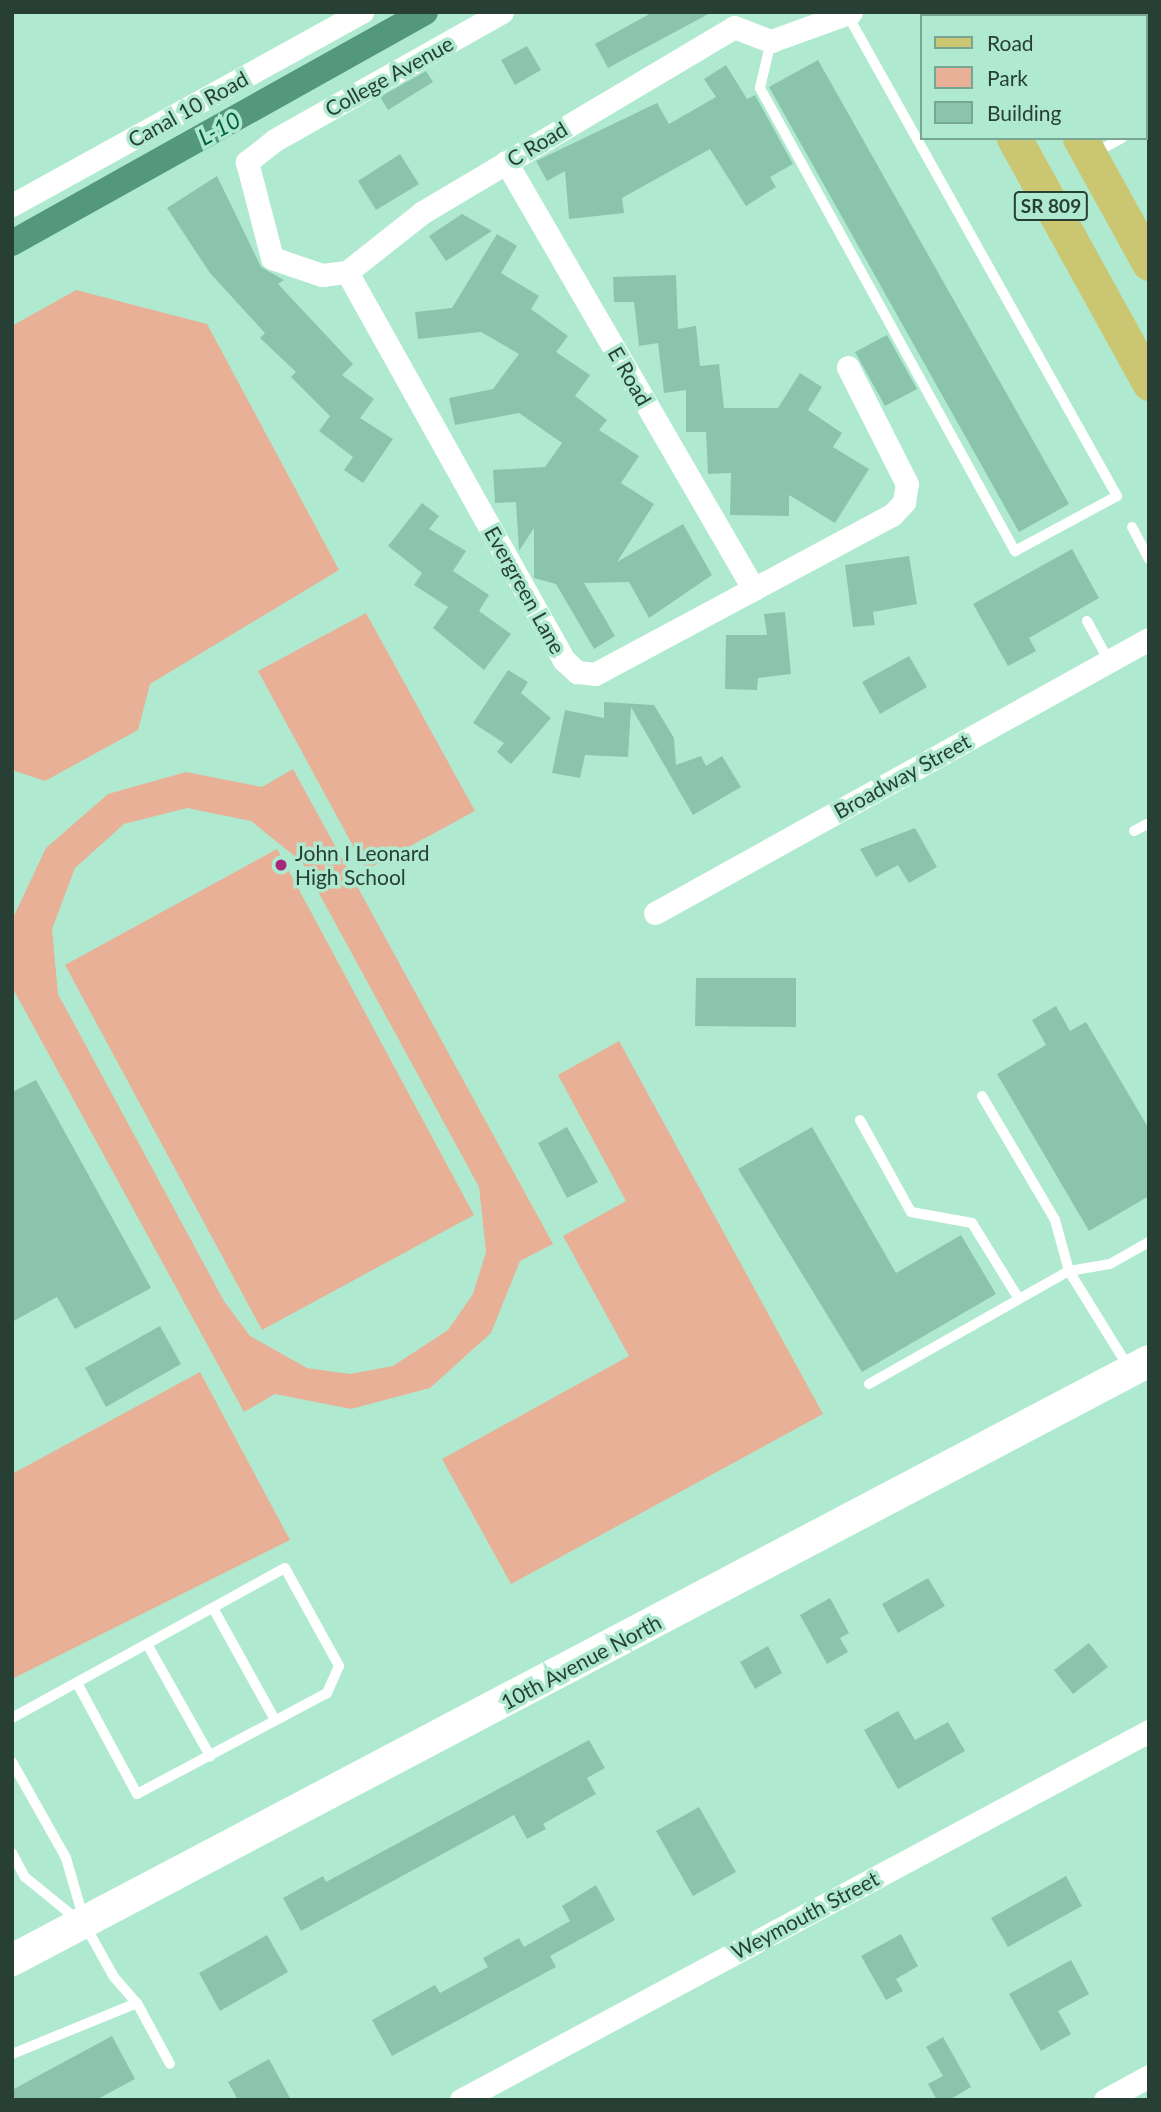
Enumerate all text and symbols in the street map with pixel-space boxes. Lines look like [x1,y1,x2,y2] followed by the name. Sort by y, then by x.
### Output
[920,14,1147,140] legend
[320,30,458,122] street label: College Avenue
[987,30,1034,55] text: Road
[987,65,1028,90] text: Park
[124,66,252,152] street label: Canal 10 Road
[987,100,1062,125] text: Building
[193,105,245,151] water label: L-10
[502,116,572,172] street label: C Road
[1012,190,1090,222] road number: SR 809
[603,342,657,410] street label: E Road
[480,522,570,658] street label: Evergreen Lane
[829,728,975,824] street label: Broadway Street
[295,840,430,890] place label: John I Leonard High School
[273,857,289,873] marker: John I Leonard High School
[496,1609,666,1715] street label: 10th Avenue North
[727,1866,883,1964] street label: Weymouth Street

